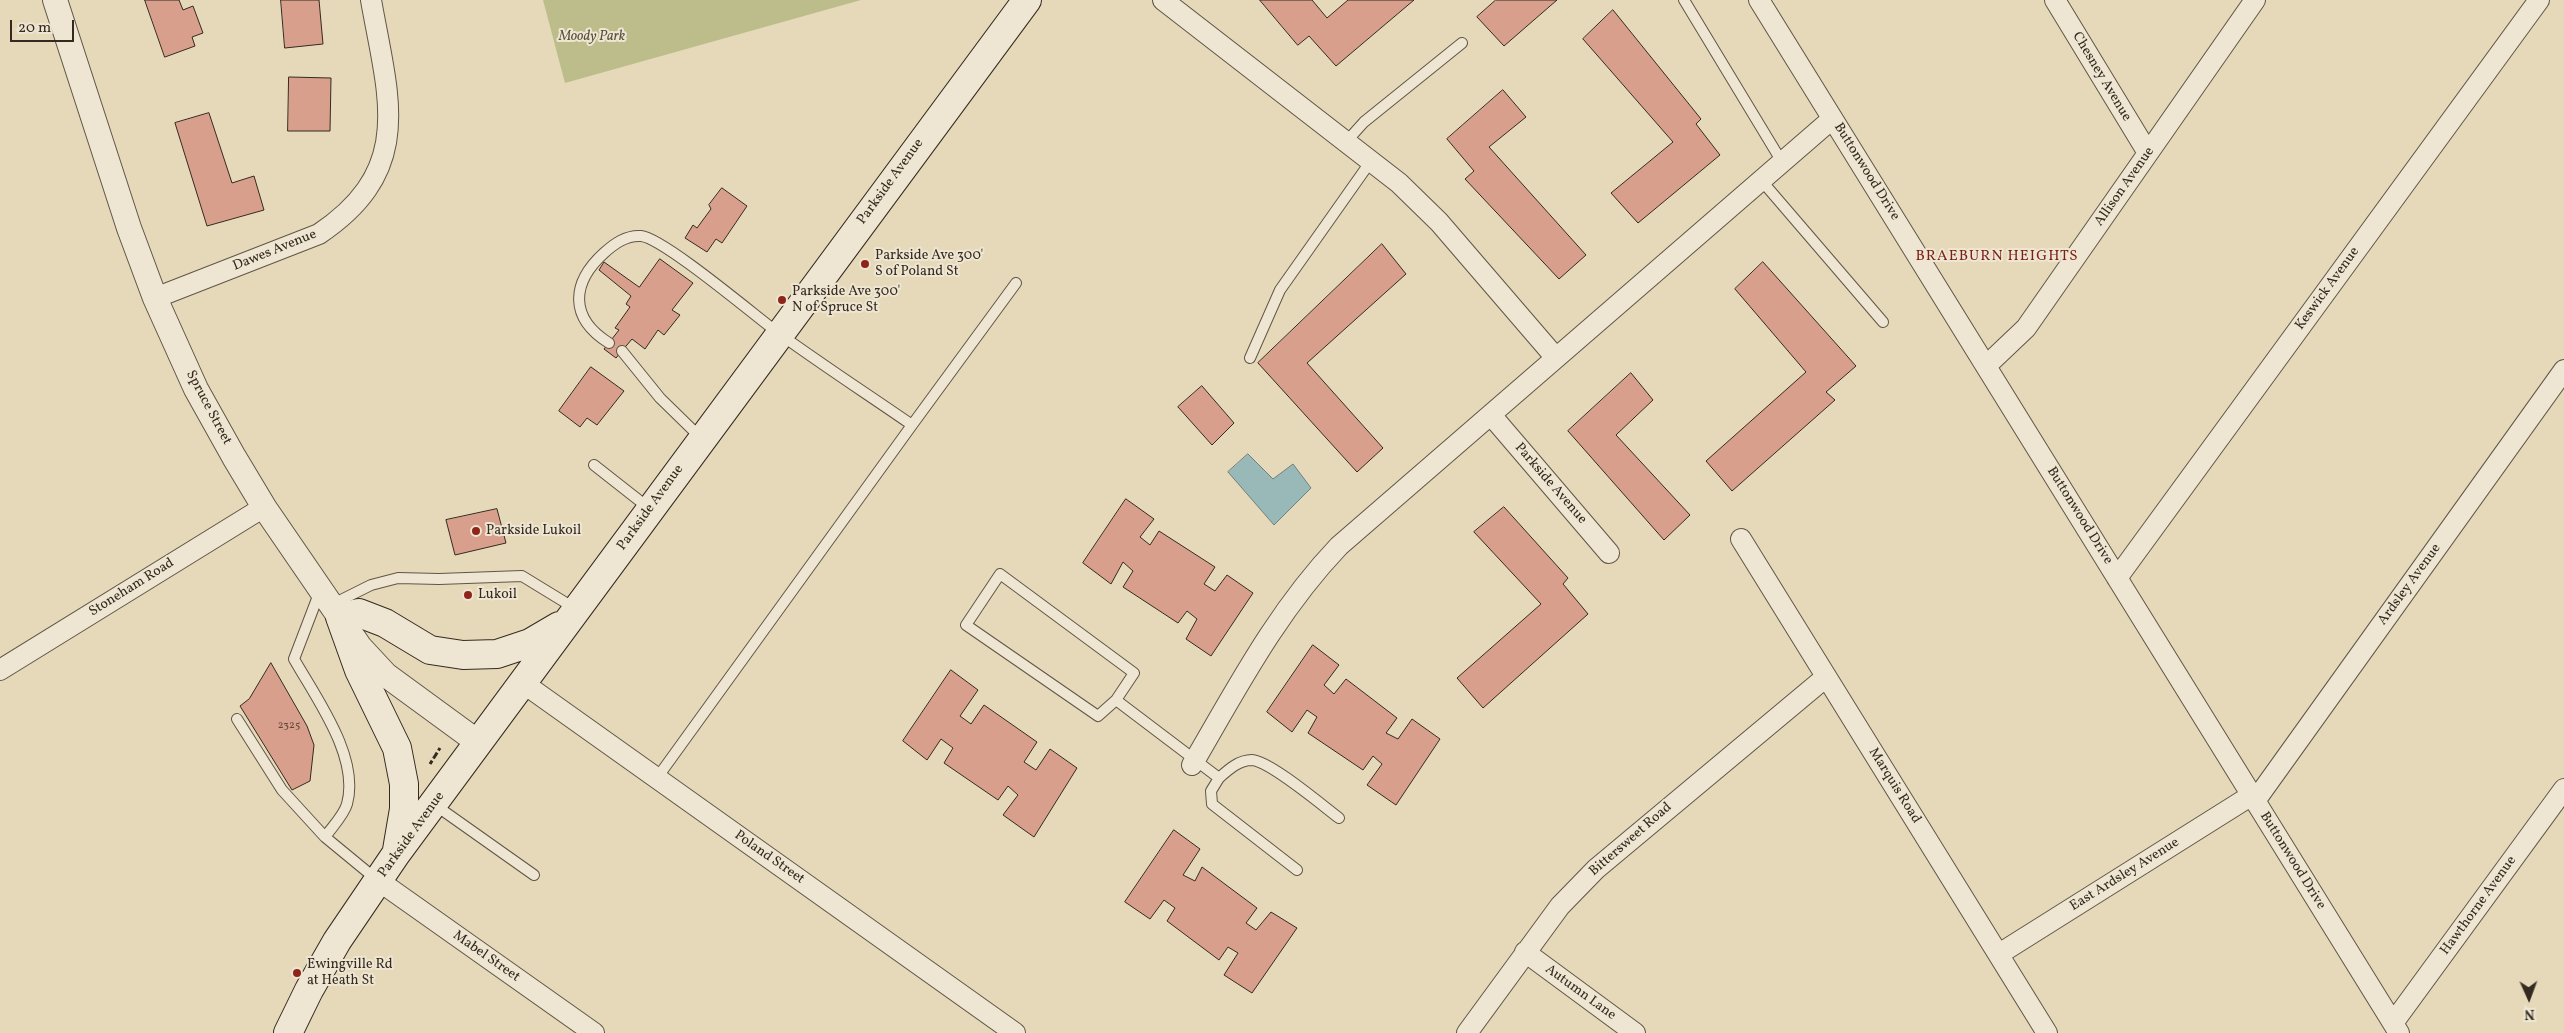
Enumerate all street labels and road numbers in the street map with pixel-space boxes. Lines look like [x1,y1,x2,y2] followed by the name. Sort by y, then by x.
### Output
[2068,29,2134,125] street label: Chesney Avenue
[1829,120,1903,224] street label: Buttonwood Drive
[854,136,928,228] street label: Parkside Avenue
[2091,144,2159,230] street label: Allison Avenue
[231,227,319,275] street label: Dawes Avenue
[2292,244,2364,334] street label: Keswick Avenue
[181,368,235,448] street label: Spruce Street
[1510,440,1590,528] street label: Parkside Avenue
[614,462,688,554] street label: Parkside Avenue
[2042,464,2116,568] street label: Buttonwood Drive
[2375,541,2445,629] street label: Ardsley Avenue
[86,555,178,621] street label: Stoneham Road
[1864,745,1924,827] street label: Marquis Road
[375,789,449,881] street label: Parkside Avenue
[1586,800,1676,880] street label: Bittersweet Road
[2255,809,2329,913] street label: Buttonwood Drive
[731,828,807,888] street label: Poland Street
[2067,835,2183,915] street label: East Ardsley Avenue
[2437,853,2521,959] street label: Hawthorne Avenue
[449,928,523,986] street label: Mabel Street
[1541,962,1619,1024] street label: Autumn Lane

